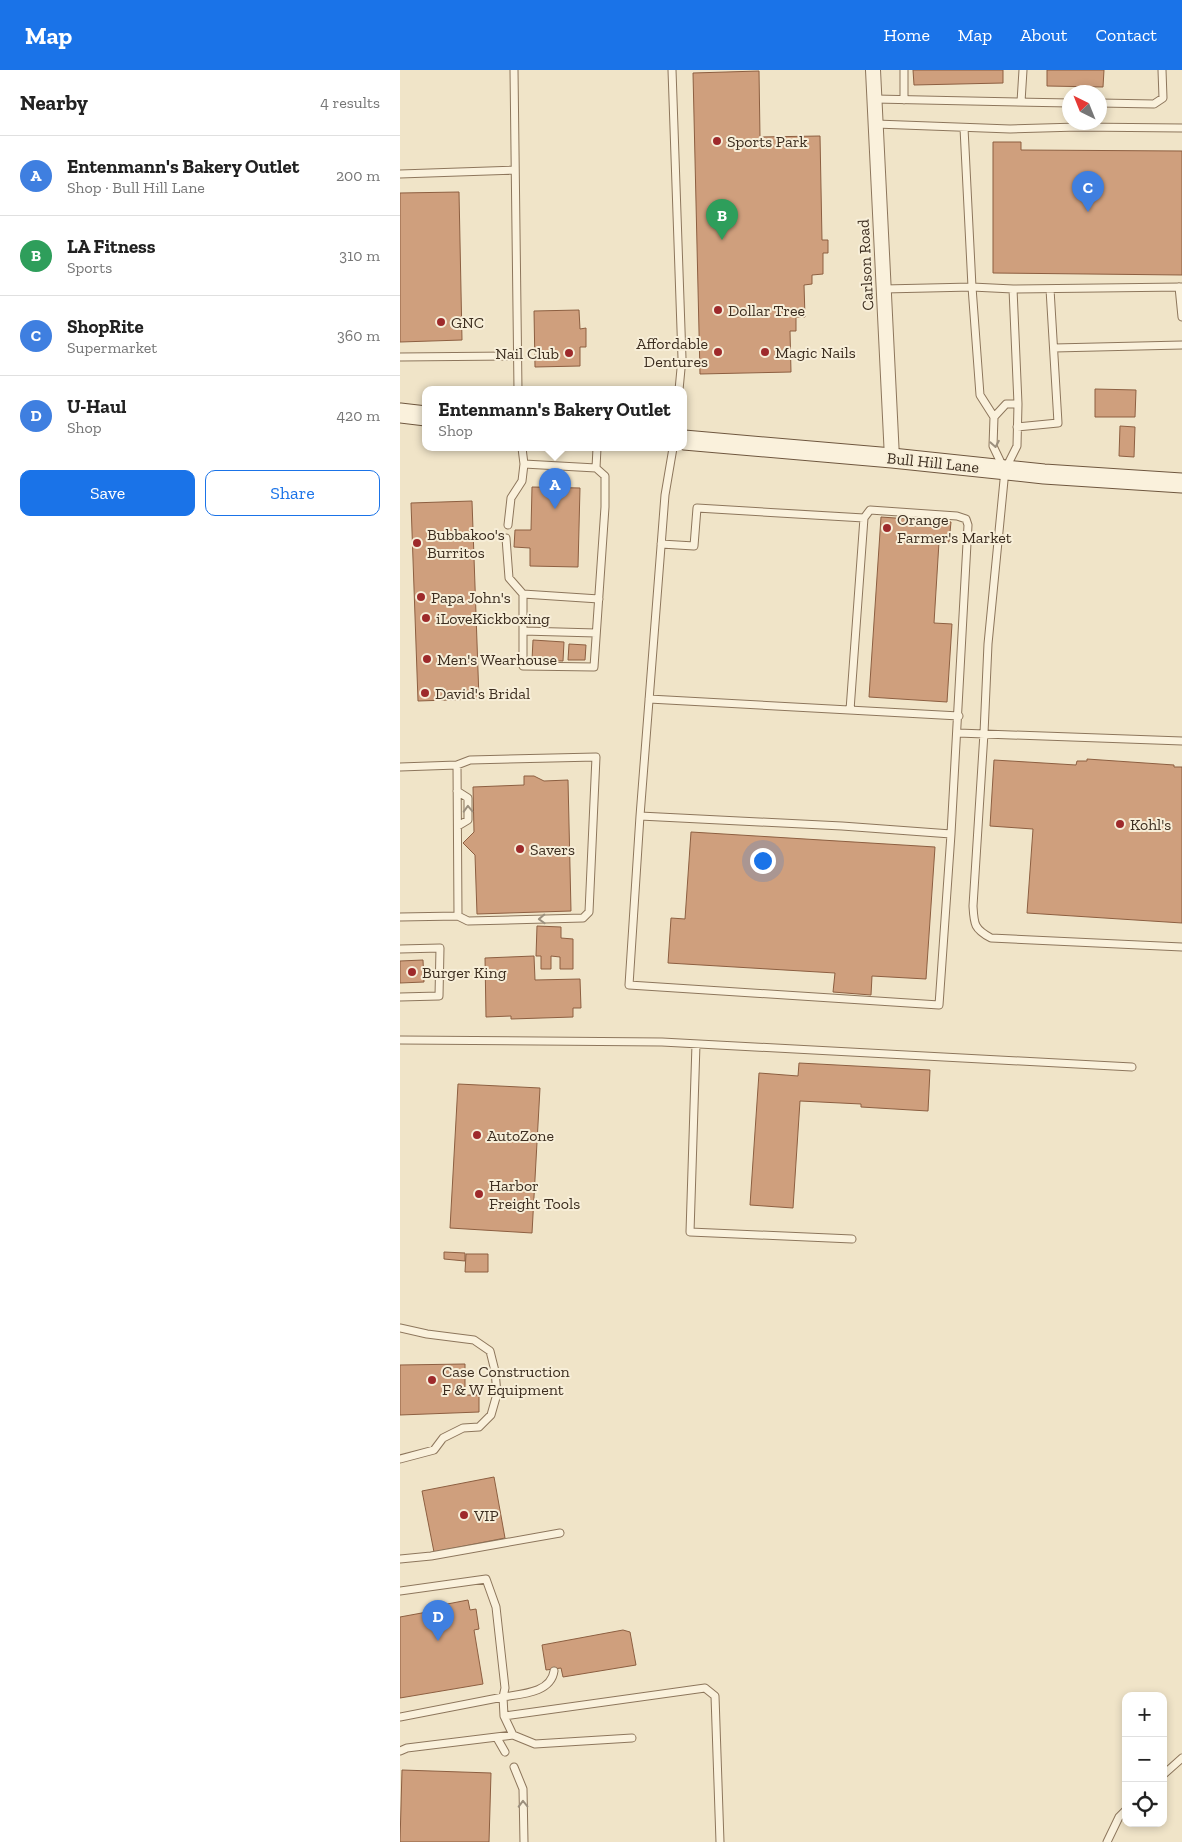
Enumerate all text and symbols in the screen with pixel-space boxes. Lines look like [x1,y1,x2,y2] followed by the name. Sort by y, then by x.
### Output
[25,21,72,50] text: Map
[883,24,930,46] text: Home
[958,24,992,46] text: Map
[1020,24,1067,46] text: About
[1095,24,1157,46] text: Contact
[1062,85,1107,130] north arrow
[20,90,88,115] text: Nearby
[320,93,380,112] text: 4 results
[727,132,808,151] place label: Sports Park
[711,135,723,147] marker: Sports Park
[67,155,299,178] text: Entenmann's Bakery Outlet
[31,166,42,185] text: A
[336,166,380,185] text: 200 m
[1072,171,1104,212] pin: C
[67,178,205,197] text: Shop · Bull Hill Lane
[706,199,738,240] pin: B
[854,219,877,311] street label: Carlson Road
[67,235,156,258] text: LA Fitness
[31,246,41,265] text: B
[339,246,380,265] text: 310 m
[67,258,112,277] text: Sports
[728,301,805,320] place label: Dollar Tree
[712,304,724,316] marker: Dollar Tree
[451,313,484,332] place label: GNC
[67,315,144,338] text: ShopRite
[435,316,447,328] marker: GNC
[31,326,41,345] text: C
[337,326,380,345] text: 360 m
[636,334,708,371] place label: Affordable Dentures
[67,338,157,357] text: Supermarket
[775,343,856,362] place label: Magic Nails
[495,344,559,363] place label: Nail Club
[712,346,724,358] marker: Affordable Dentures
[759,346,771,358] marker: Magic Nails
[563,347,575,359] marker: Nail Club
[422,386,687,451] popup
[67,395,127,418] text: U-Haul
[438,398,671,421] text: Entenmann's Bakery Outlet
[30,406,42,425] text: D
[336,406,380,425] text: 420 m
[67,418,102,437] text: Shop
[438,421,473,440] text: Shop
[989,440,999,449] one-way arrow
[886,448,980,477] street label: Bull Hill Lane
[539,468,571,509] pin: A
[20,470,195,516] button: Save
[205,470,380,516] button: Share
[897,510,1012,547] place label: Orange Farmer's Market
[881,522,893,534] marker: Orange Farmer's Market
[427,525,505,562] place label: Bubbakoo's Burritos
[411,537,423,549] marker: Bubbakoo's Burritos
[431,588,511,607] place label: Papa John's
[415,591,427,603] marker: Papa John's
[436,609,550,628] place label: iLoveKickboxing
[420,612,432,624] marker: iLoveKickboxing
[437,650,557,669] place label: Men's Wearhouse
[421,653,433,665] marker: Men's Wearhouse
[435,684,530,703] place label: David's Bridal
[419,687,431,699] marker: David's Bridal
[463,805,473,812] one-way arrow
[1130,815,1171,834] place label: Kohl's
[1114,818,1126,830] marker: Kohl's
[530,840,575,859] place label: Savers
[514,843,526,855] marker: Savers
[750,848,776,874] your location
[538,914,546,924] one-way arrow
[422,963,507,982] place label: Burger King
[406,966,418,978] marker: Burger King
[487,1126,554,1145] place label: AutoZone
[471,1129,483,1141] marker: AutoZone
[489,1176,580,1213] place label: Harbor Freight Tools
[473,1188,485,1200] marker: Harbor Freight Tools
[442,1362,571,1399] place label: Case Construction F & W Equipment
[426,1374,438,1386] marker: Case Construction F & W Equipment
[473,1506,499,1525] place label: VIP
[458,1509,470,1521] marker: VIP
[422,1600,454,1641] pin: D
[1122,1692,1167,1827] map controls
[1122,1692,1167,1737] button: +
[1122,1737,1167,1782] button: −
[1122,1782,1167,1827] button: locate
[518,1800,529,1808] one-way arrow

